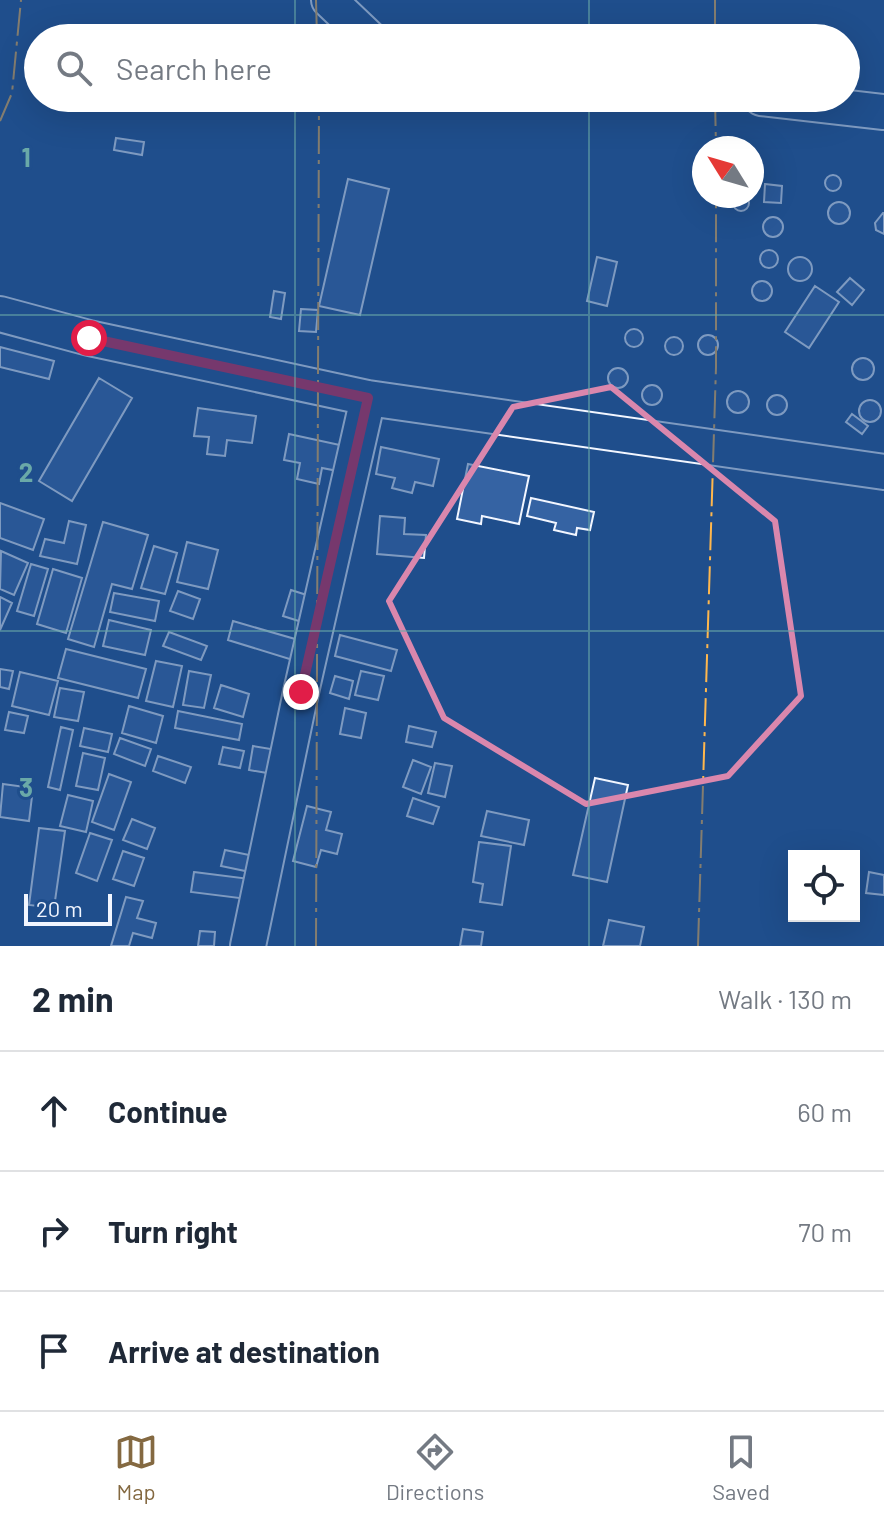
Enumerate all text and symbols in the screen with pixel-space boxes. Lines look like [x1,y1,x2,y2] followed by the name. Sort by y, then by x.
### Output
[24,24,860,112] search box
[52,46,96,90] icon: search
[116,50,272,86] text: Search here
[692,136,764,208] north arrow
[21,141,31,172] text: 1
[71,320,107,356] route start
[19,456,33,487] text: 2
[283,674,319,710] route end
[19,771,33,802] text: 3
[788,850,860,922] map controls
[788,850,860,922] button: locate
[24,890,112,926] scale bar
[36,895,83,921] text: 20 m
[32,978,114,1019] text: 2 min
[718,983,852,1014] text: Walk · 130 m
[32,1089,76,1133] icon: ahead
[108,1093,228,1129] text: Continue
[797,1096,852,1127] text: 60 m
[32,1209,76,1253] icon: right
[108,1213,238,1249] text: Turn right
[798,1216,852,1247] text: 70 m
[32,1329,76,1373] icon: arrive
[108,1333,380,1369] text: Arrive at destination
[114,1430,158,1504] tab: Map
[386,1430,484,1504] tab: Directions
[712,1430,770,1504] tab: Saved

